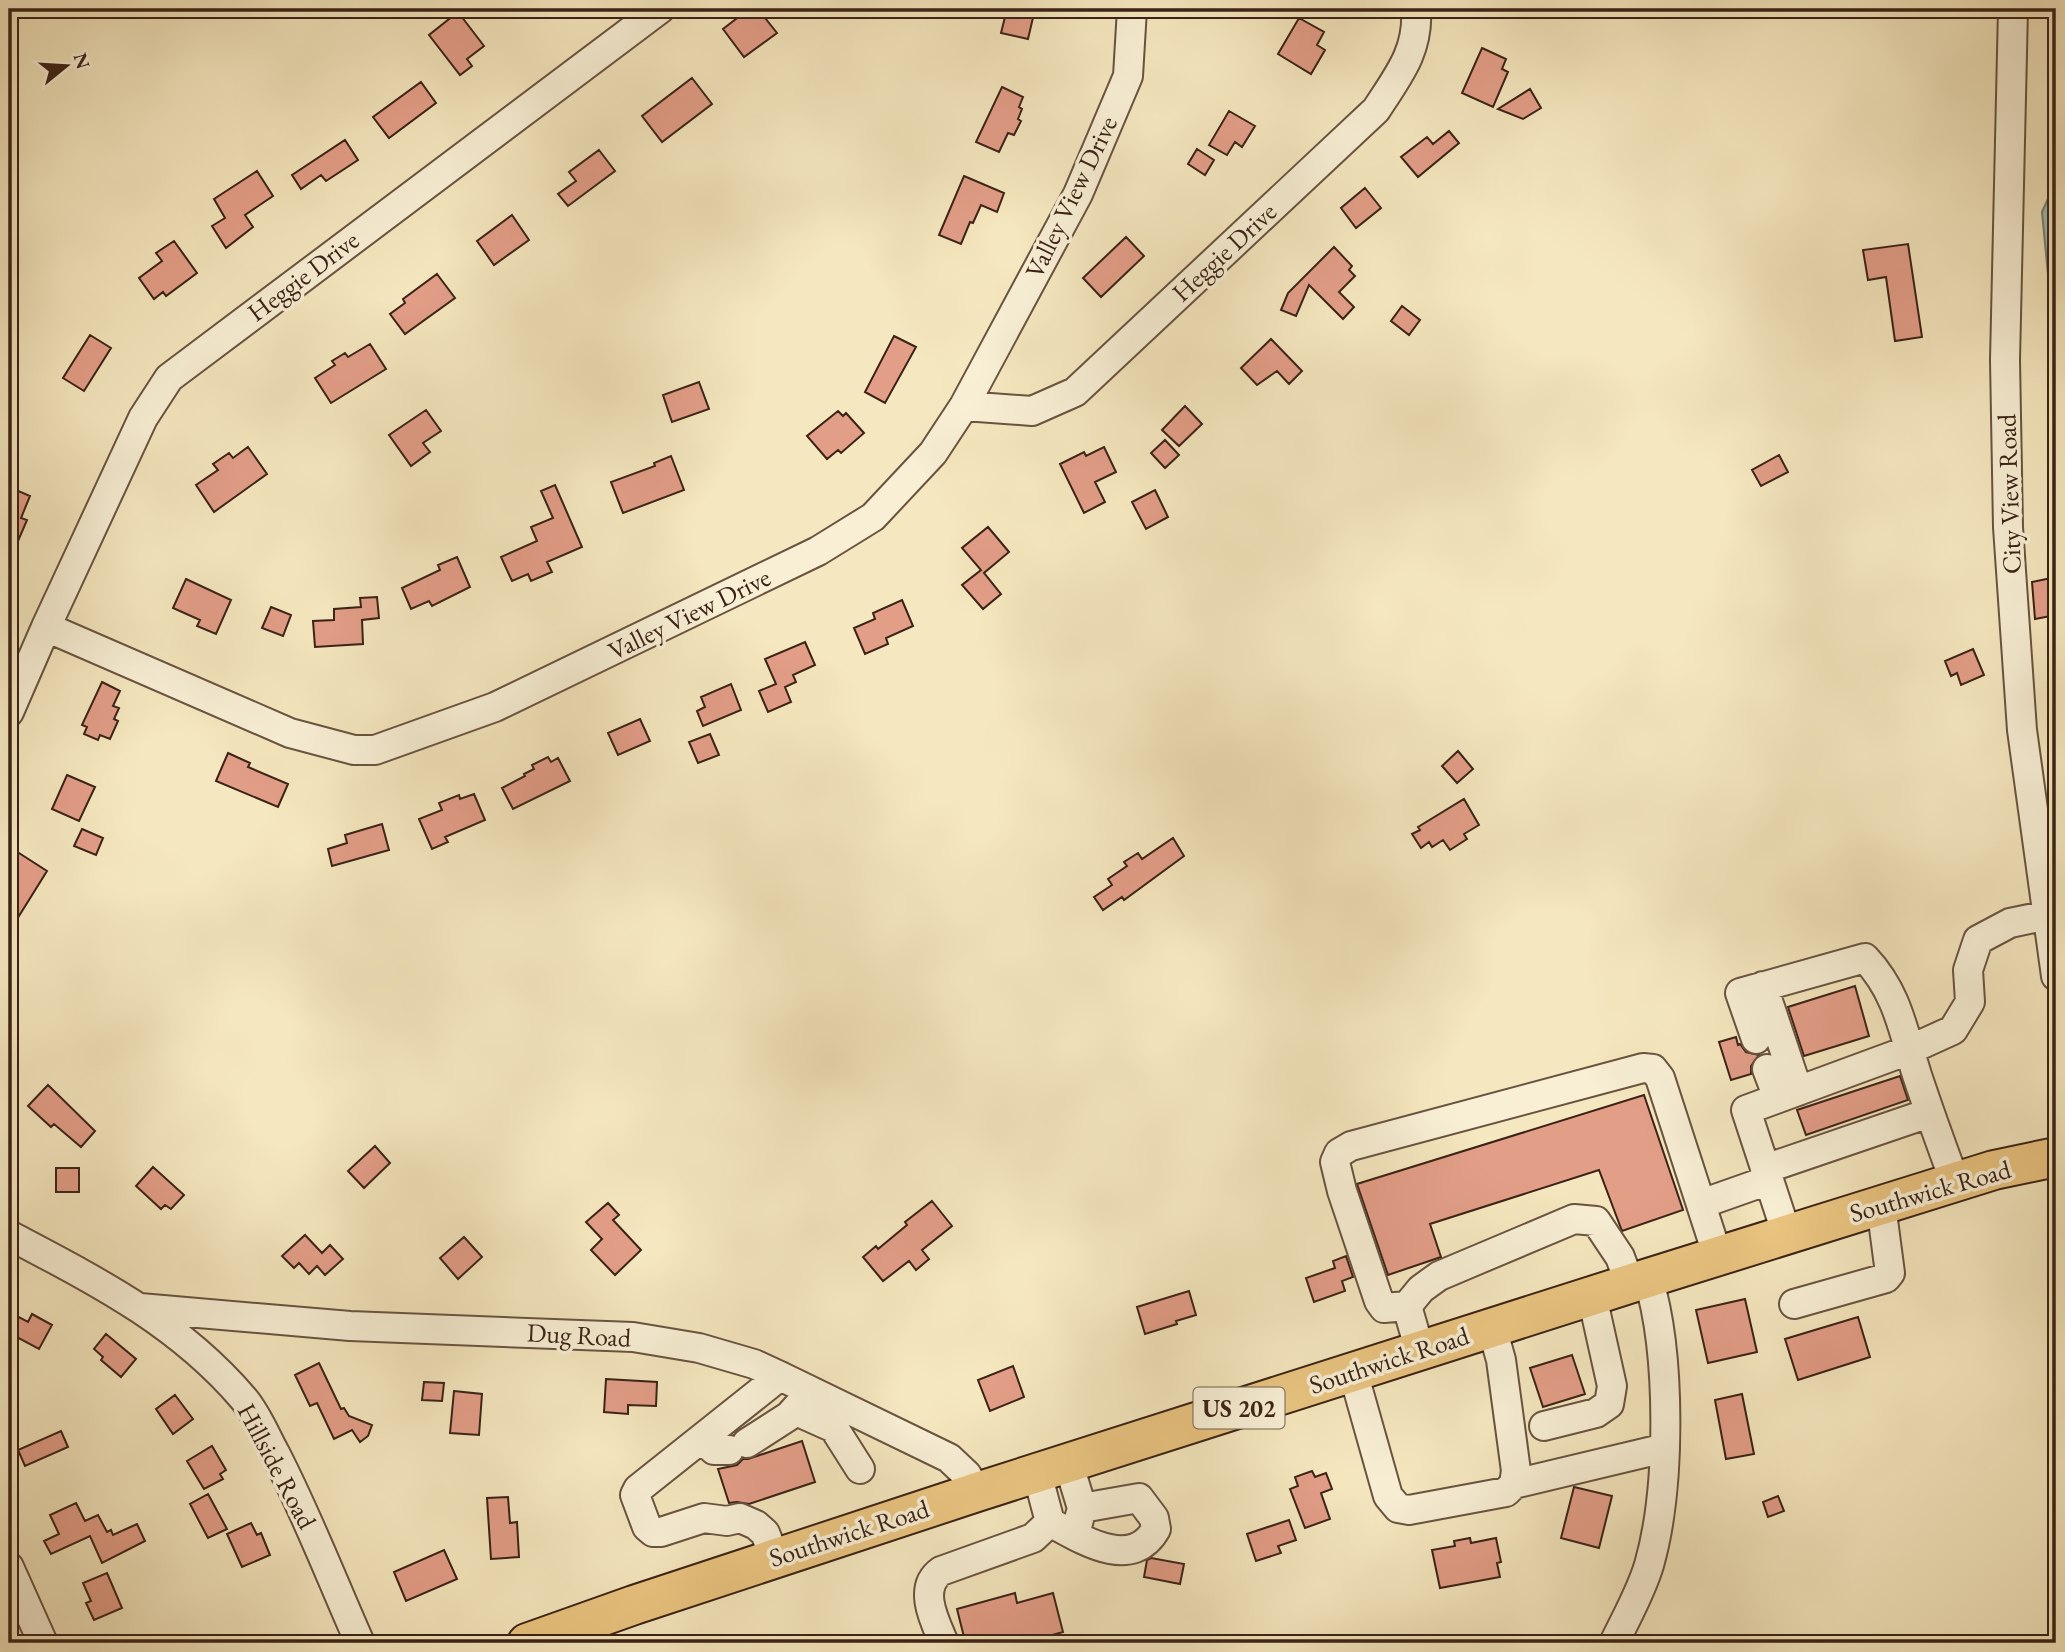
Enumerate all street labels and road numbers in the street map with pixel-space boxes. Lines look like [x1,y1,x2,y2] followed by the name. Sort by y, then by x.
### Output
[1017,110,1125,284] street label: Valley View Drive
[1164,195,1284,309] street label: Heggie Drive
[240,223,366,329] street label: Heggie Drive
[1989,412,2029,575] street label: City View Road
[602,560,776,668] street label: Valley View Drive
[1845,1152,2015,1230] street label: Southwick Road
[526,1315,633,1355] street label: Dug Road
[1305,1318,1474,1402] street label: Southwick Road
[1194,1388,1284,1428] road number: US 202
[230,1397,325,1535] street label: Hillside Road
[765,1491,934,1575] street label: Southwick Road

